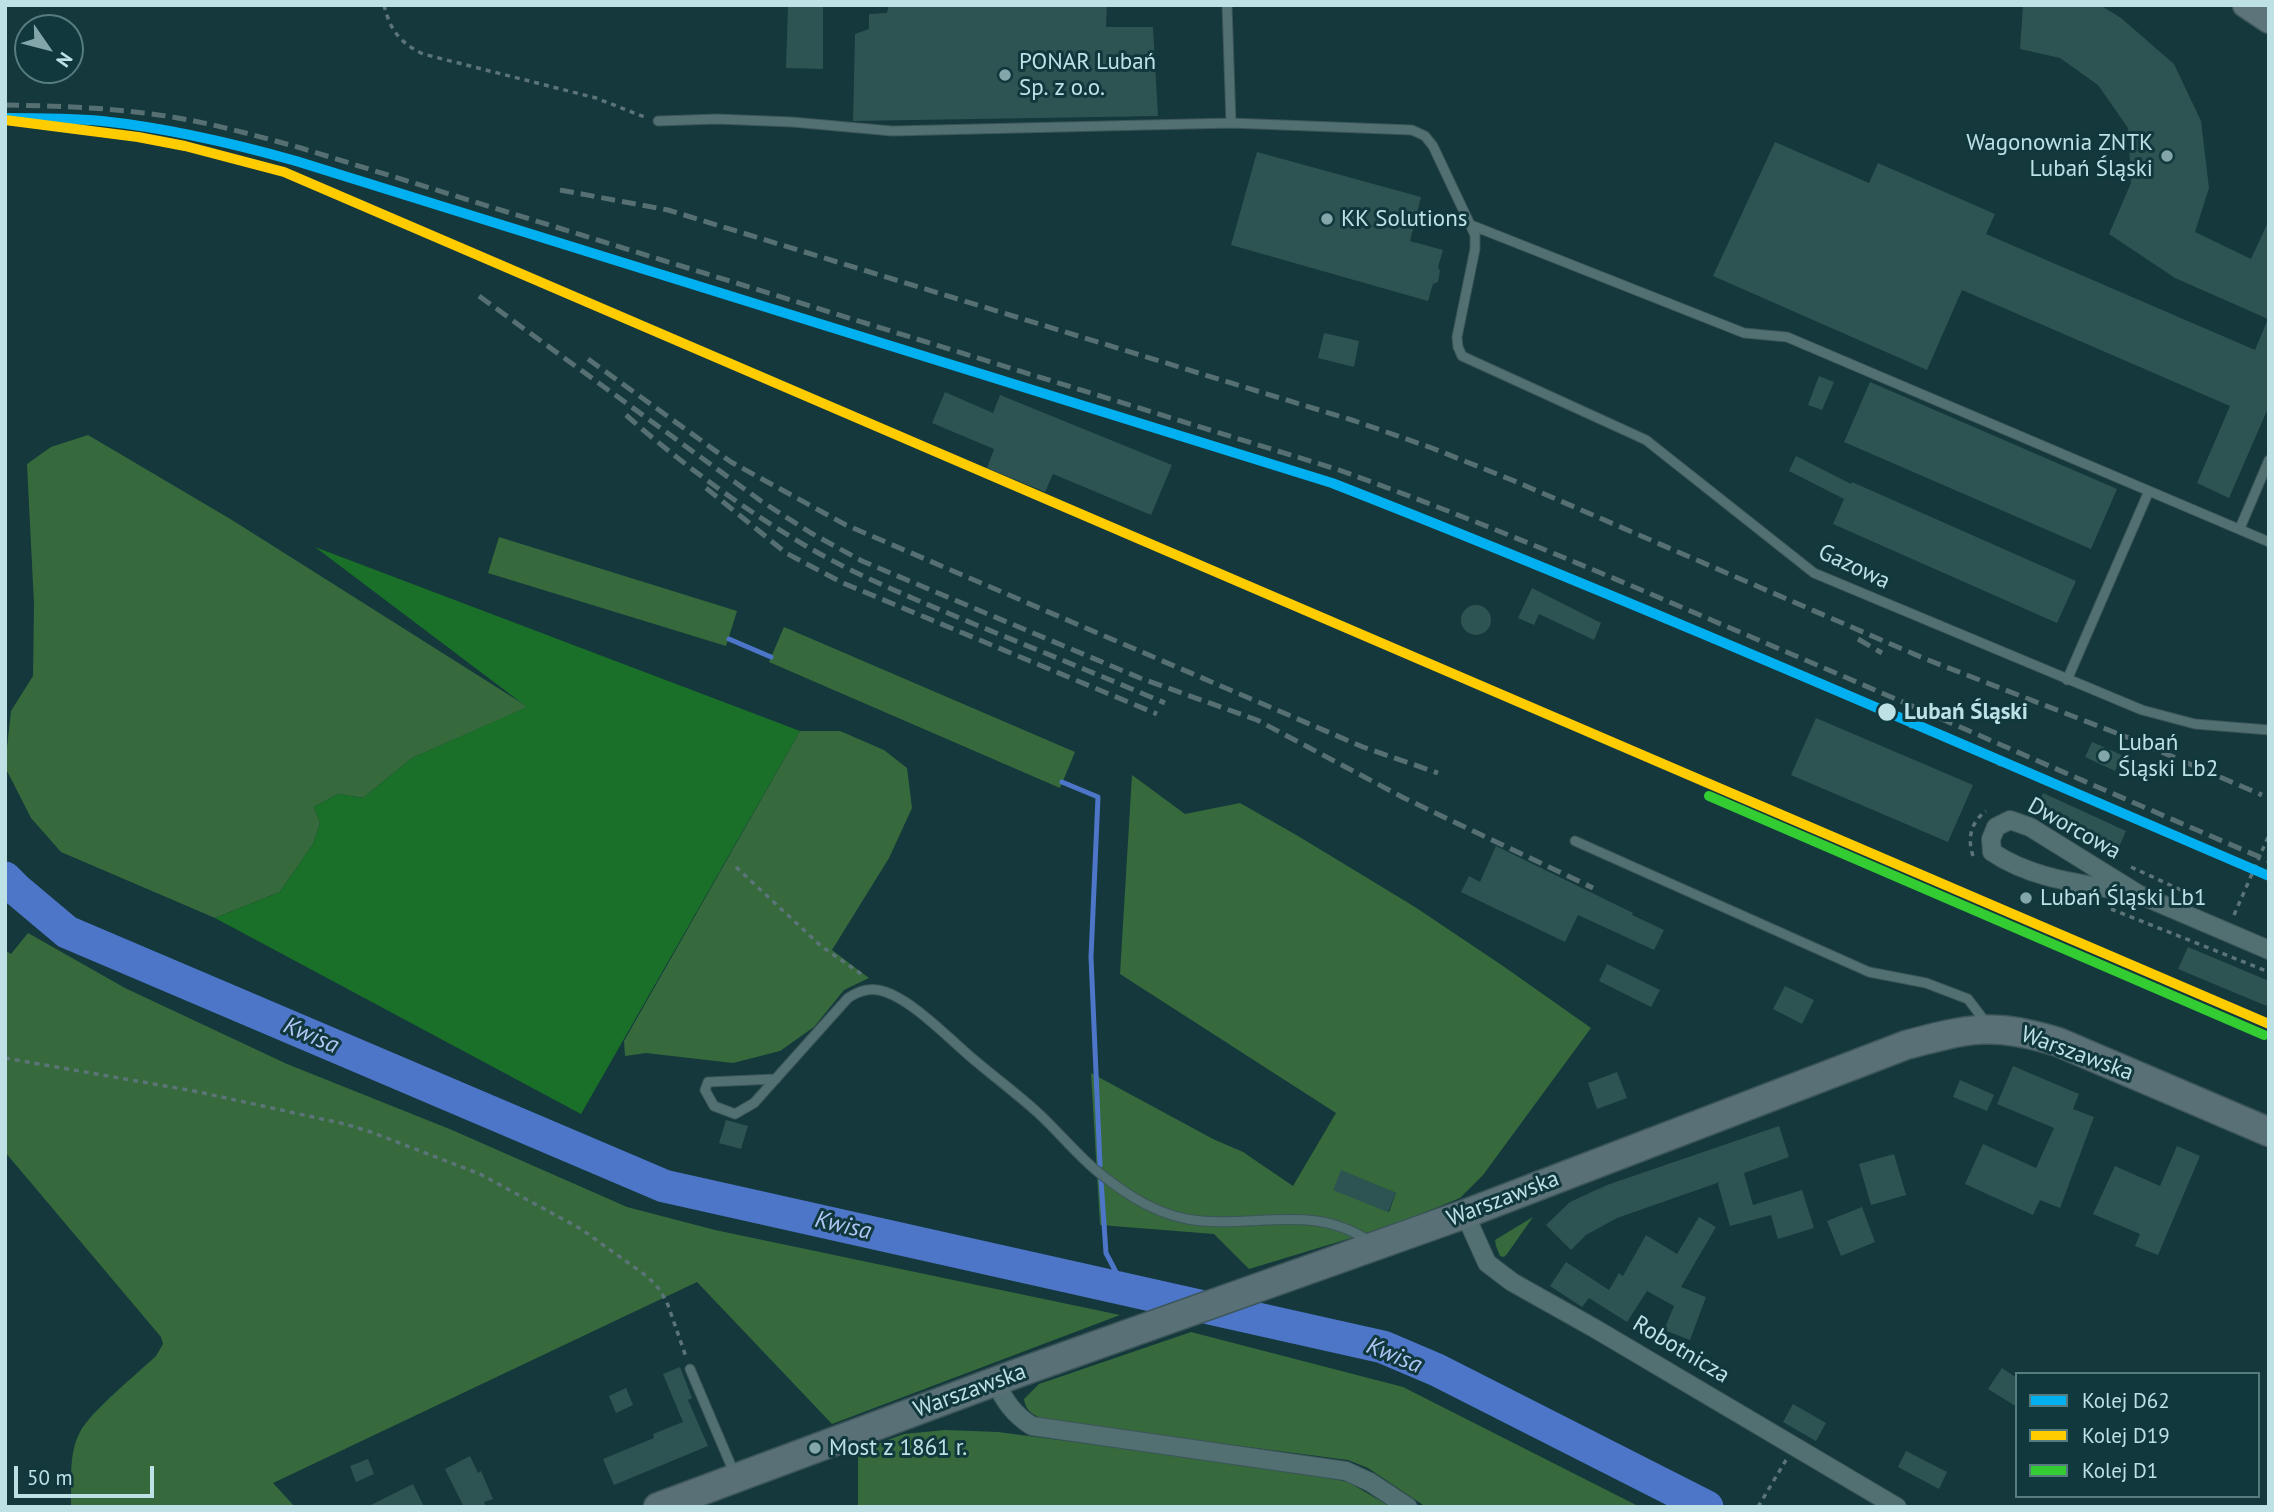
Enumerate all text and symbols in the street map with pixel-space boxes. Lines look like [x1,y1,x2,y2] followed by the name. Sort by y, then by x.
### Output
[14,14,84,84] north arrow
[51,48,78,72] text: N
[1019,48,1156,102] place label: PONAR Lubań Sp. z o.o.
[997,67,1013,83] marker: PONAR Lubań Sp. z o.o.
[1966,129,2153,183] place label: Wagonownia ZNTK Lubań Śląski
[2159,148,2175,164] marker: Wagonownia ZNTK Lubań Śląski
[1341,205,1467,233] place label: KK Solutions
[1319,211,1335,227] marker: KK Solutions
[1814,538,1894,596] street label: Gazowa
[1904,698,2028,726] place label: Lubań Śląski
[1876,701,1898,723] marker: Lubań Śląski
[2118,729,2218,783] place label: Lubań Śląski Lb2
[2096,748,2112,764] marker: Lubań Śląski Lb2
[2023,792,2125,866] street label: Dworcowa
[2040,884,2207,912] place label: Lubań Śląski Lb1
[2018,890,2034,906] marker: Lubań Śląski Lb1
[279,1012,343,1060] water label: Kwisa
[2017,1021,2137,1087] street label: Warszawska
[1443,1165,1563,1233] street label: Warszawska
[812,1206,874,1246] water label: Kwisa
[1628,1310,1734,1390] street label: Robotnicza
[1362,1332,1426,1380] water label: Kwisa
[910,1358,1030,1424] street label: Warszawska
[2015,1372,2260,1498] legend
[2082,1387,2170,1414] text: Kolej D62
[2082,1422,2170,1449] text: Kolej D19
[829,1434,967,1462] place label: Most z 1861 r.
[807,1440,823,1456] marker: Most z 1861 r.
[18,1452,158,1496] scale bar
[2082,1457,2158,1484] text: Kolej D1
[27,1464,73,1491] text: 50 m

